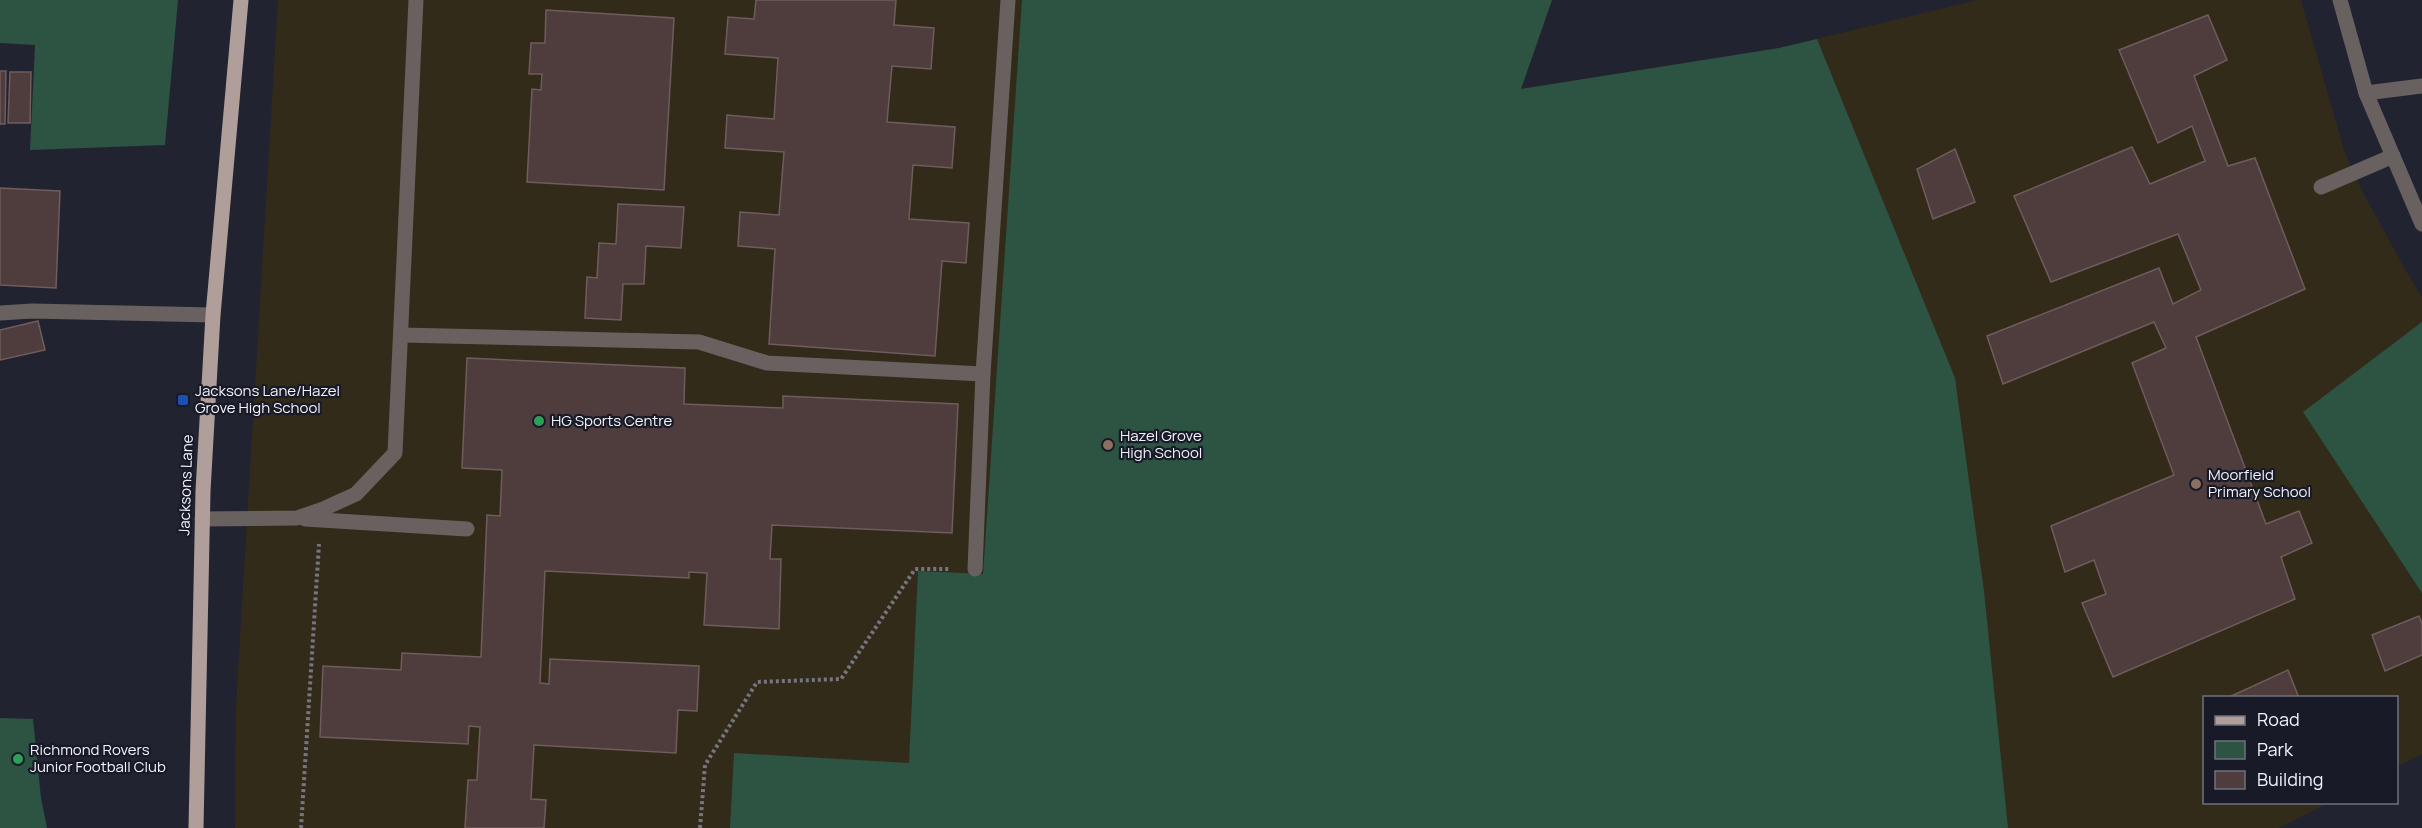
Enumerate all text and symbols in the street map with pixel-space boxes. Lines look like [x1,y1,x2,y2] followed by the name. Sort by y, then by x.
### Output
[195,380,340,418] place label: Jacksons Lane/Hazel Grove High School
[176,393,190,407] marker: Jacksons Lane/Hazel Grove High School
[551,410,673,431] place label: HG Sports Centre
[532,414,546,428] marker: HG Sports Centre
[1120,425,1202,463] place label: Hazel Grove High School
[173,434,198,536] street label: Jacksons Lane
[1101,438,1115,452] marker: Hazel Grove High School
[2208,464,2311,502] place label: Moorfield Primary School
[2189,477,2203,491] marker: Moorfield Primary School
[2203,696,2398,804] legend
[2257,707,2300,731] text: Road
[2257,737,2294,761] text: Park
[30,739,166,777] place label: Richmond Rovers Junior Football Club
[11,752,25,766] marker: Richmond Rovers Junior Football Club
[2257,767,2323,791] text: Building

